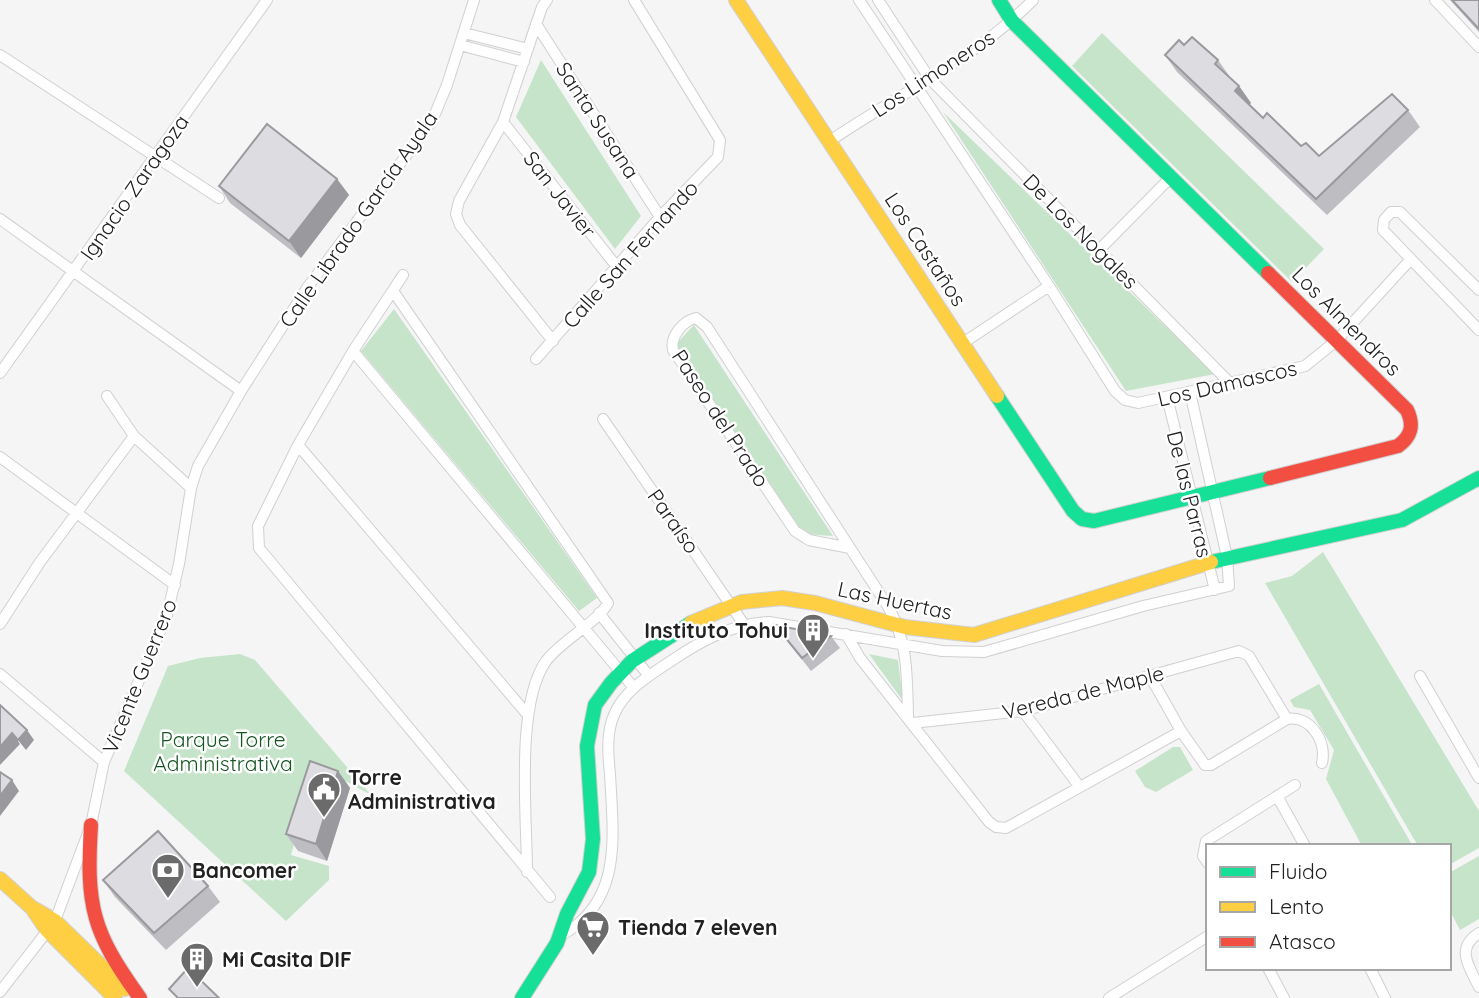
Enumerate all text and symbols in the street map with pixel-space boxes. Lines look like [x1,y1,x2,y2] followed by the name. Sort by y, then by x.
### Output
[867,24,999,122] street label: Los Limoneros
[551,57,645,183] street label: Santa Susana
[273,106,443,332] street label: Calle Librado García Ayala
[74,109,194,265] street label: Ignacio Zaragoza
[518,146,602,242] street label: San Javier
[1018,168,1144,294] street label: De Los Nogales
[557,175,703,333] street label: Calle San Fernando
[880,187,972,311] street label: Los Castaños
[1287,261,1407,381] street label: Los Almendros
[667,344,775,492] street label: Paseo del Prado
[1155,354,1299,412] street label: Los Damascos
[1162,428,1218,560] street label: De las Parras
[642,484,706,558] street label: Paraíso
[835,575,955,625] street label: Las Huertas
[96,595,182,757] street label: Vicente Guerrero
[794,611,832,660] building icon: Instituto Tohui
[644,617,788,643] place label: Instituto Tohui
[999,659,1167,725] street label: Vereda de Maple
[153,726,293,776] park label: Parque Torre Administrativa
[348,764,496,814] place label: Torre Administrativa
[305,770,343,819] public building icon: Torre Administrativa
[1206,844,1451,970] legend
[149,851,187,900] bank icon: Bancomer
[192,857,296,883] place label: Bancomer
[1269,858,1327,884] text: Fluido
[1269,893,1324,919] text: Lento
[574,908,612,957] supermarket icon: Tienda 7 eleven
[618,914,777,940] place label: Tienda 7 eleven
[1269,928,1336,954] text: Atasco
[178,940,216,989] building icon: Mi Casita DIF
[222,946,352,972] place label: Mi Casita DIF

